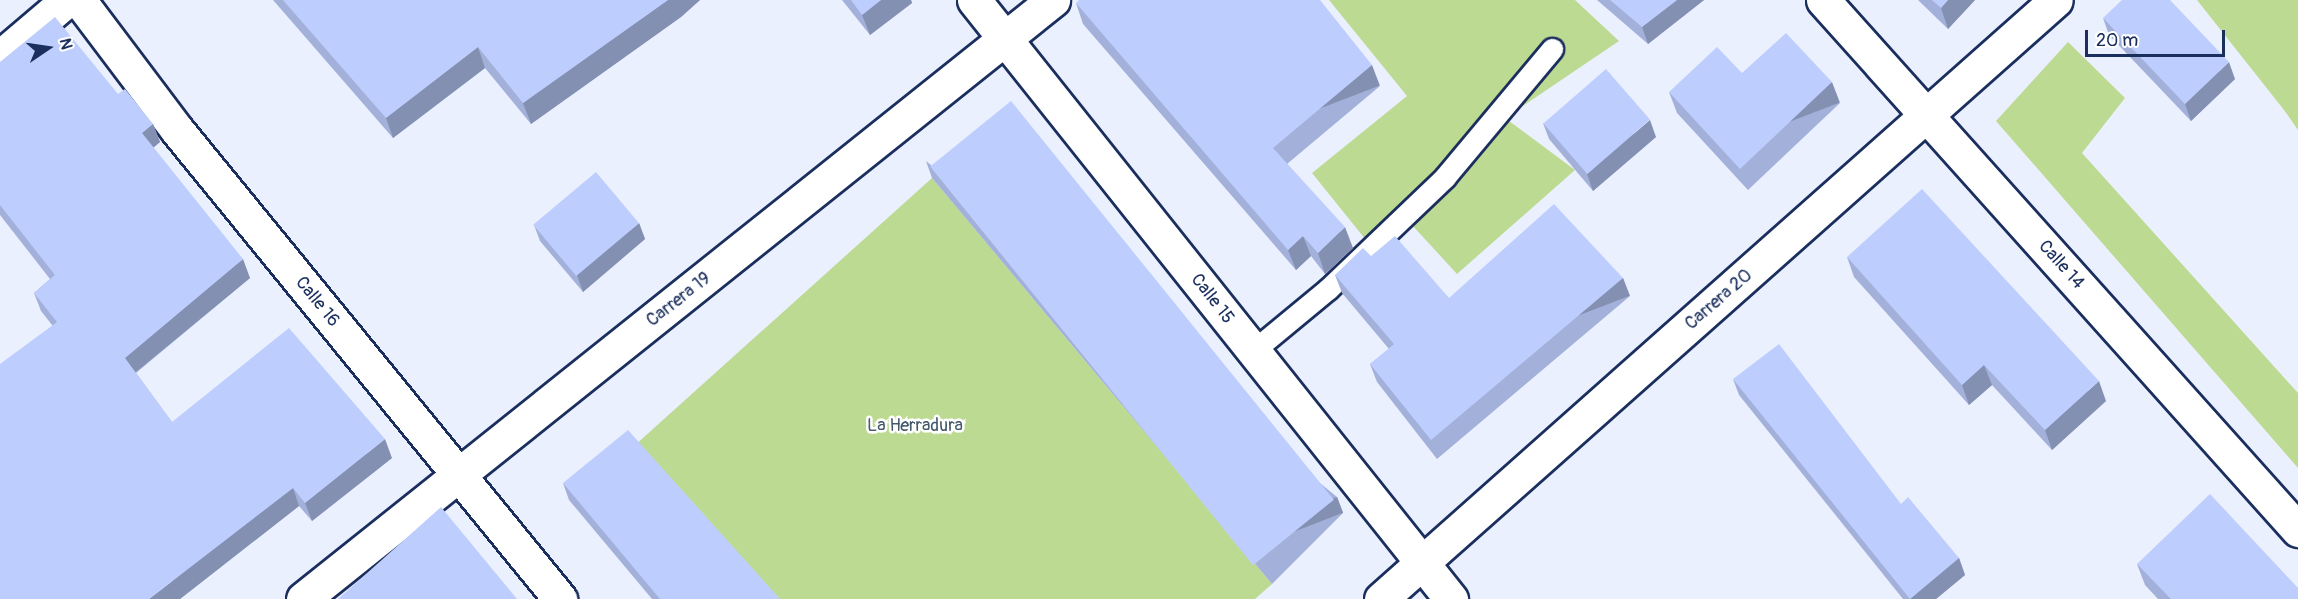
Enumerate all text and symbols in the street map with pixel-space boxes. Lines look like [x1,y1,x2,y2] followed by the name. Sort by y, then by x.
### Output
[18,18,78,78] north arrow
[2088,18,2228,56] scale bar
[2096,29,2138,52] text: 20 m
[55,36,76,51] text: N
[2033,236,2089,294] street label: Calle 14
[1681,265,1757,335] street label: Carrera 20
[642,268,716,332] street label: Carrera 19
[1186,270,1238,328] street label: Calle 15
[290,273,344,331] street label: Calle 16
[867,415,963,437] park label: La Herradura

